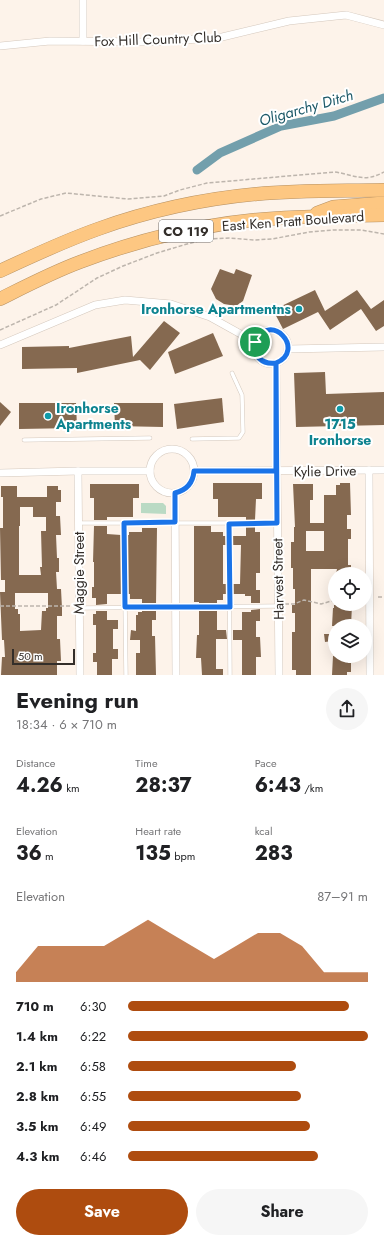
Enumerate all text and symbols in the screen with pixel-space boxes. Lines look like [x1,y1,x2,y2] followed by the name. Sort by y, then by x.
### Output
[94,27,222,51] street label: Fox Hill Country Club
[256,84,356,132] water label: Oligarchy Ditch
[221,206,365,236] street label: East Ken Pratt Boulevard
[159,220,213,242] road number: CO 119
[141,299,292,319] place label: Ironhorse Apartmentns
[294,304,304,314] marker: Ironhorse Apartmentns
[238,325,272,359] pin
[244,331,266,353] icon: arrive
[55,398,132,434] place label: Ironhorse Apartments
[335,404,345,414] marker: 1715 Ironhorse
[43,411,53,421] marker: Ironhorse Apartments
[309,414,371,450] place label: 1715 Ironhorse
[293,460,357,482] street label: Kylie Drive
[69,531,89,614] street label: Maggie Street
[267,537,289,620] street label: Harvest Street
[328,567,372,663] map controls
[328,567,372,611] button: locate
[328,619,372,663] button: layers
[12,647,75,666] scale bar
[18,648,43,664] text: 50 m
[16,684,139,716] text: Evening run
[326,688,368,730] button: share
[16,715,117,734] text: 18:34 · 6 × 710 m
[16,755,55,771] text: Distance
[135,755,158,771] text: Time
[255,755,277,771] text: Pace
[16,771,63,800] text: 4.26
[135,771,192,800] text: 28:37
[255,771,301,800] text: 6:43
[63,780,80,796] text: km
[301,780,323,796] text: /km
[16,823,58,839] text: Elevation
[135,823,181,839] text: Heart rate
[255,823,272,839] text: kcal
[16,839,42,868] text: 36
[135,839,171,868] text: 135
[255,839,293,868] text: 283
[42,848,54,864] text: m
[171,848,195,864] text: bpm
[16,887,65,906] text: Elevation
[317,887,368,906] text: 87–91 m
[16,997,54,1016] text: 710 m
[80,997,106,1016] text: 6:30
[16,1027,58,1046] text: 1.4 km
[80,1027,106,1046] text: 6:22
[16,1057,57,1076] text: 2.1 km
[80,1057,106,1076] text: 6:58
[16,1087,59,1106] text: 2.8 km
[80,1087,106,1106] text: 6:55
[16,1117,59,1136] text: 3.5 km
[80,1117,106,1136] text: 6:49
[16,1147,59,1166] text: 4.3 km
[80,1147,106,1166] text: 6:46
[16,1189,188,1235] button: Save
[196,1189,368,1235] button: Share

